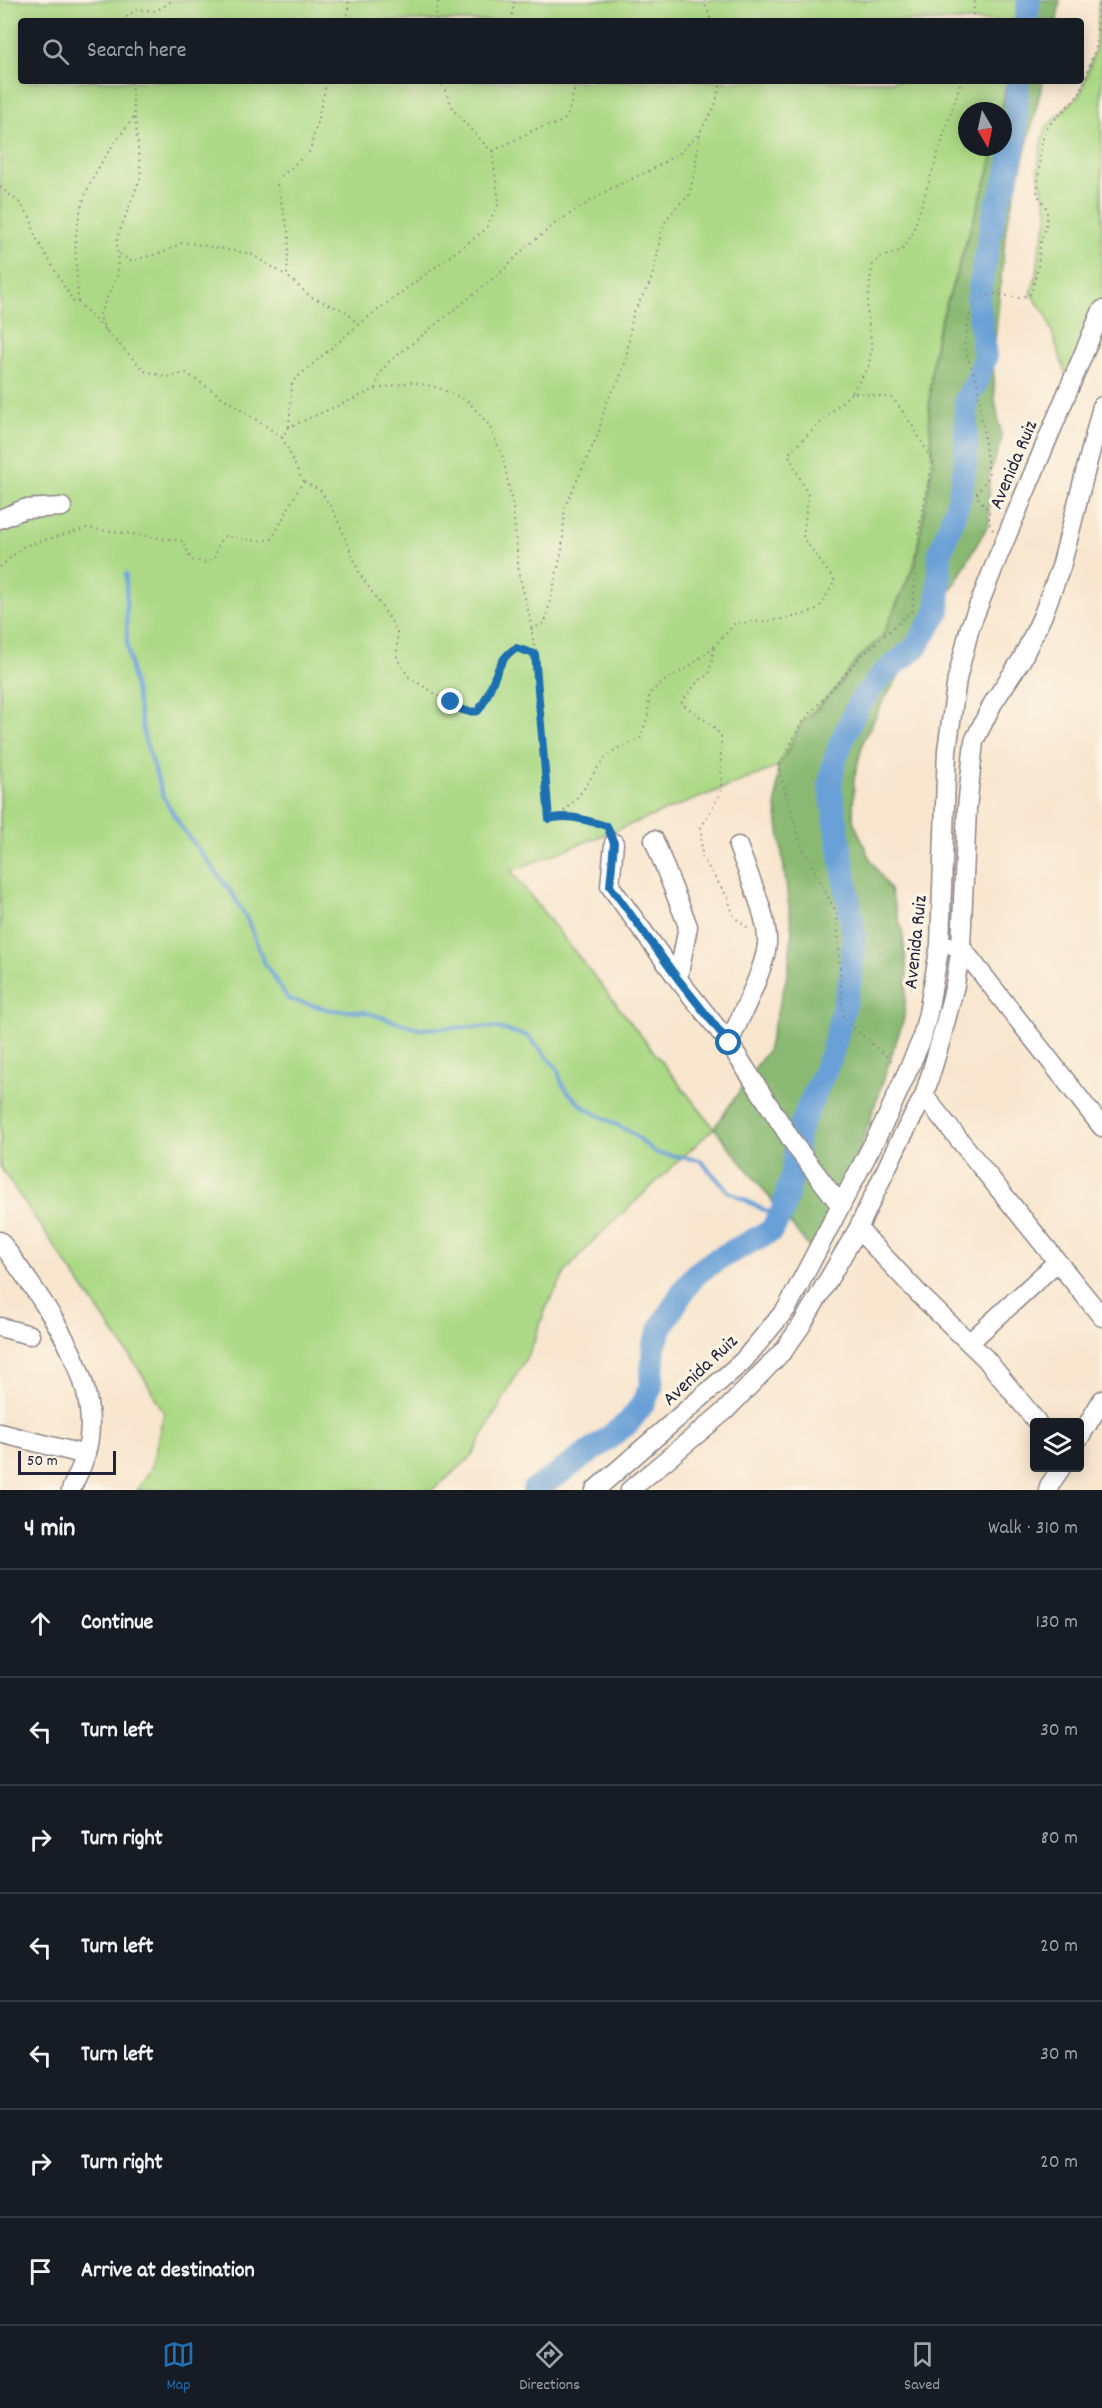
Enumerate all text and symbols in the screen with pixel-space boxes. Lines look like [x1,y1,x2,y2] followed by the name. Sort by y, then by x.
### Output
[18,18,1084,84] search box
[39,35,72,68] icon: search
[87,36,186,67] text: Search here
[958,102,1012,156] north arrow
[984,416,1046,514] street label: Avenida Ruiz
[437,688,463,714] route end
[898,894,936,990] street label: Avenida Ruiz
[715,1029,741,1055] route start
[657,1329,745,1413] street label: Avenida Ruiz
[1030,1418,1084,1472] map controls
[1030,1418,1084,1472] button: layers
[18,1448,116,1476] scale bar
[27,1450,58,1473] text: 50 m
[24,1511,75,1548] text: 4 min
[988,1515,1078,1543] text: Walk · 310 m
[24,1607,57,1640] icon: ahead
[81,1608,153,1639] text: Continue
[1036,1609,1078,1637] text: 130 m
[24,1715,57,1748] icon: left
[81,1716,153,1747] text: Turn left
[1040,1717,1078,1745] text: 30 m
[24,1823,57,1856] icon: right
[81,1824,163,1855] text: Turn right
[1041,1825,1078,1853] text: 80 m
[24,1931,57,1964] icon: left
[81,1932,153,1963] text: Turn left
[1040,1933,1078,1961] text: 20 m
[24,2039,57,2072] icon: left
[81,2040,153,2071] text: Turn left
[1040,2041,1078,2069] text: 30 m
[24,2147,57,2180] icon: right
[81,2148,163,2179] text: Turn right
[1040,2149,1078,2177] text: 20 m
[24,2255,57,2288] icon: arrive
[81,2256,255,2287] text: Arrive at destination
[162,2338,195,2397] tab: Map
[519,2338,580,2397] tab: Directions
[904,2338,940,2397] tab: Saved

